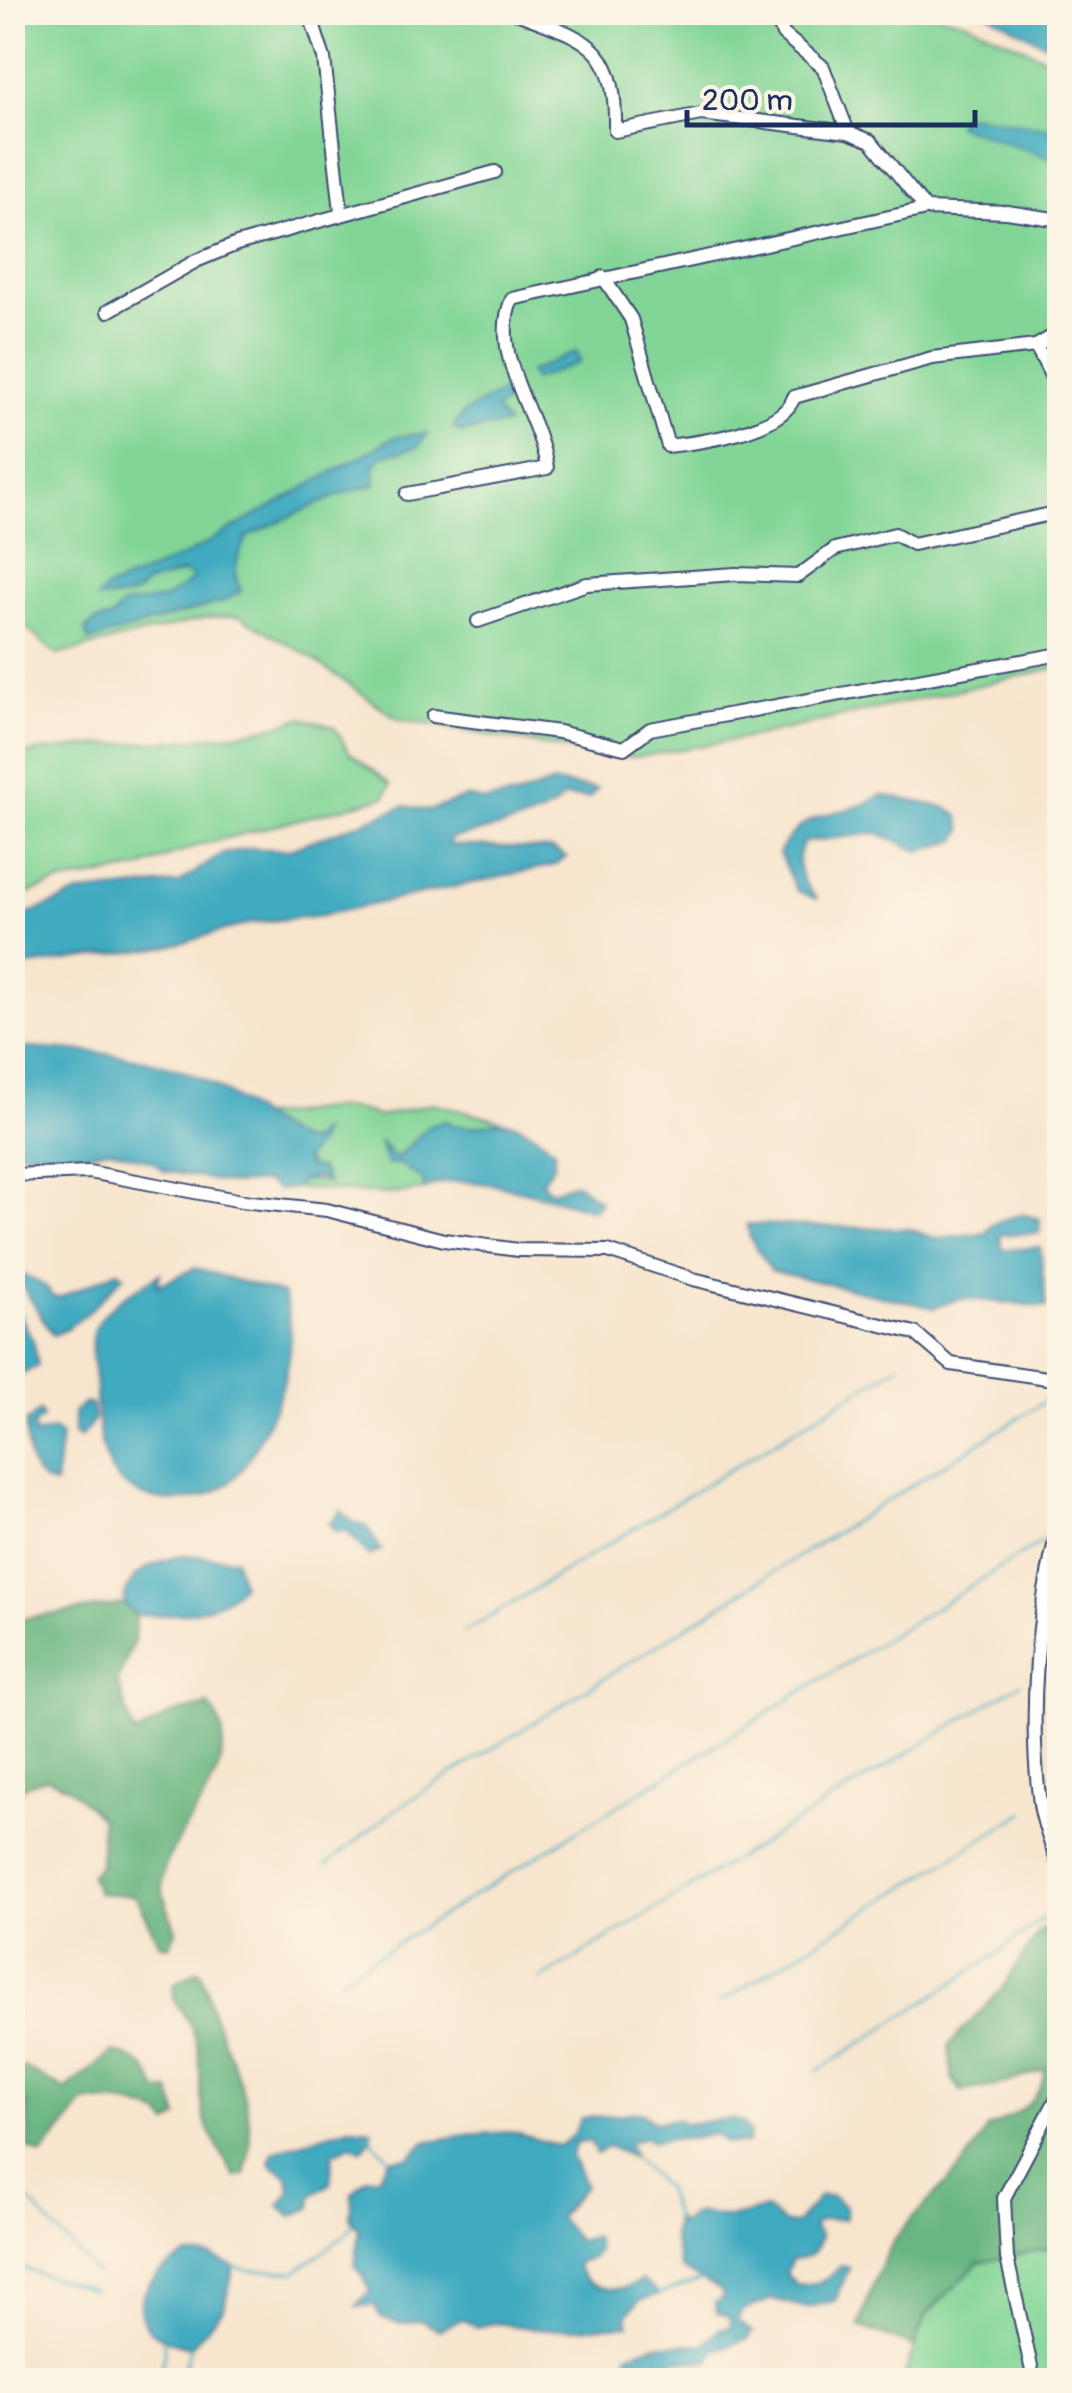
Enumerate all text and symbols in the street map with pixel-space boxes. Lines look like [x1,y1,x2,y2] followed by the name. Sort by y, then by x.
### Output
[687,65,974,127] scale bar
[702,82,793,119] text: 200 m

